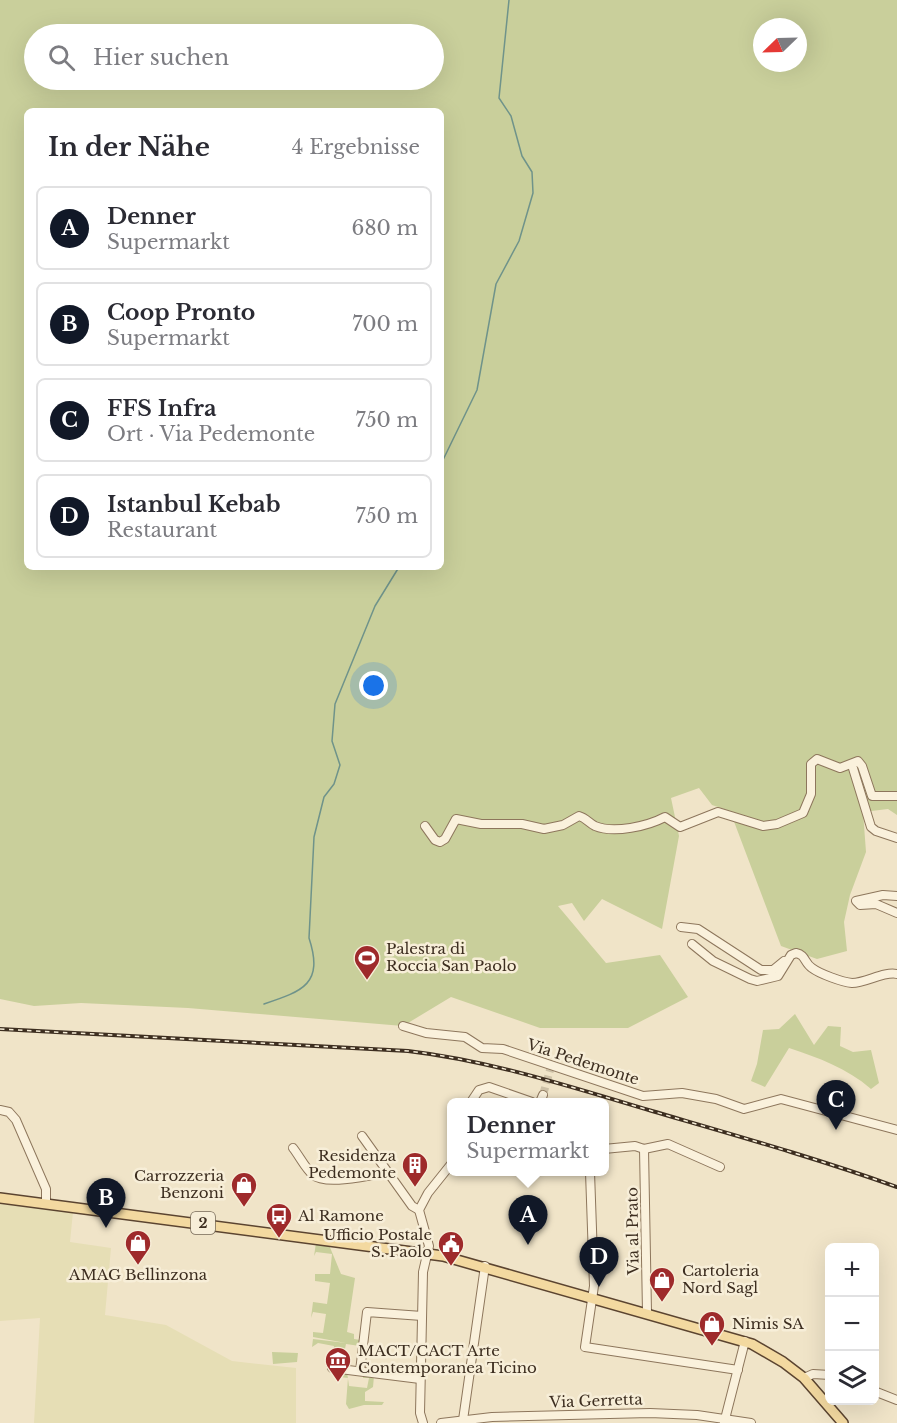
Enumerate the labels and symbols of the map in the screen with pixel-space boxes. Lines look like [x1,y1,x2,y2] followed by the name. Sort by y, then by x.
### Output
[753,18,807,72] north arrow
[359,671,388,700] your location
[386,939,517,975] place label: Palestra di Roccia San Paolo
[352,943,382,981] sports icon: Palestra di Roccia San Paolo
[524,1034,642,1089] street label: Via Pedemonte
[816,1080,856,1130] pin: C
[308,1146,397,1182] place label: Residenza Pedemonte
[400,1150,430,1188] building icon: Residenza Pedemonte
[134,1166,225,1202] place label: Carrozzeria Benzoni
[229,1170,259,1208] shop icon: Carrozzeria Benzoni
[86,1178,126,1228] pin: B
[622,1187,643,1276] street label: Via al Prato
[508,1196,548,1245] pin: A
[264,1201,294,1239] bus stop icon: Al Ramone
[297,1206,384,1225] place label: Al Ramone
[191,1212,215,1234] road number: 2
[324,1225,432,1261] place label: Ufficio Postale S. Paolo
[123,1228,153,1266] shop icon: AMAG Bellinzona
[436,1229,466,1267] public building icon: Ufficio Postale S. Paolo
[580,1238,618,1287] pin: D
[682,1261,760,1297] place label: Cartoleria Nord Sagl
[68,1265,208,1284] place label: AMAG Bellinzona
[647,1265,677,1303] shop icon: Cartoleria Nord Sagl
[697,1309,727,1347] shop icon: Nimis SA
[732,1314,804,1333] place label: Nimis SA
[358,1341,537,1377] place label: MACT/CACT Arte Contemporanea Ticino
[323,1345,353,1383] museum icon: MACT/CACT Arte Contemporanea Ticino
[548,1389,644,1412] street label: Via Gerretta

